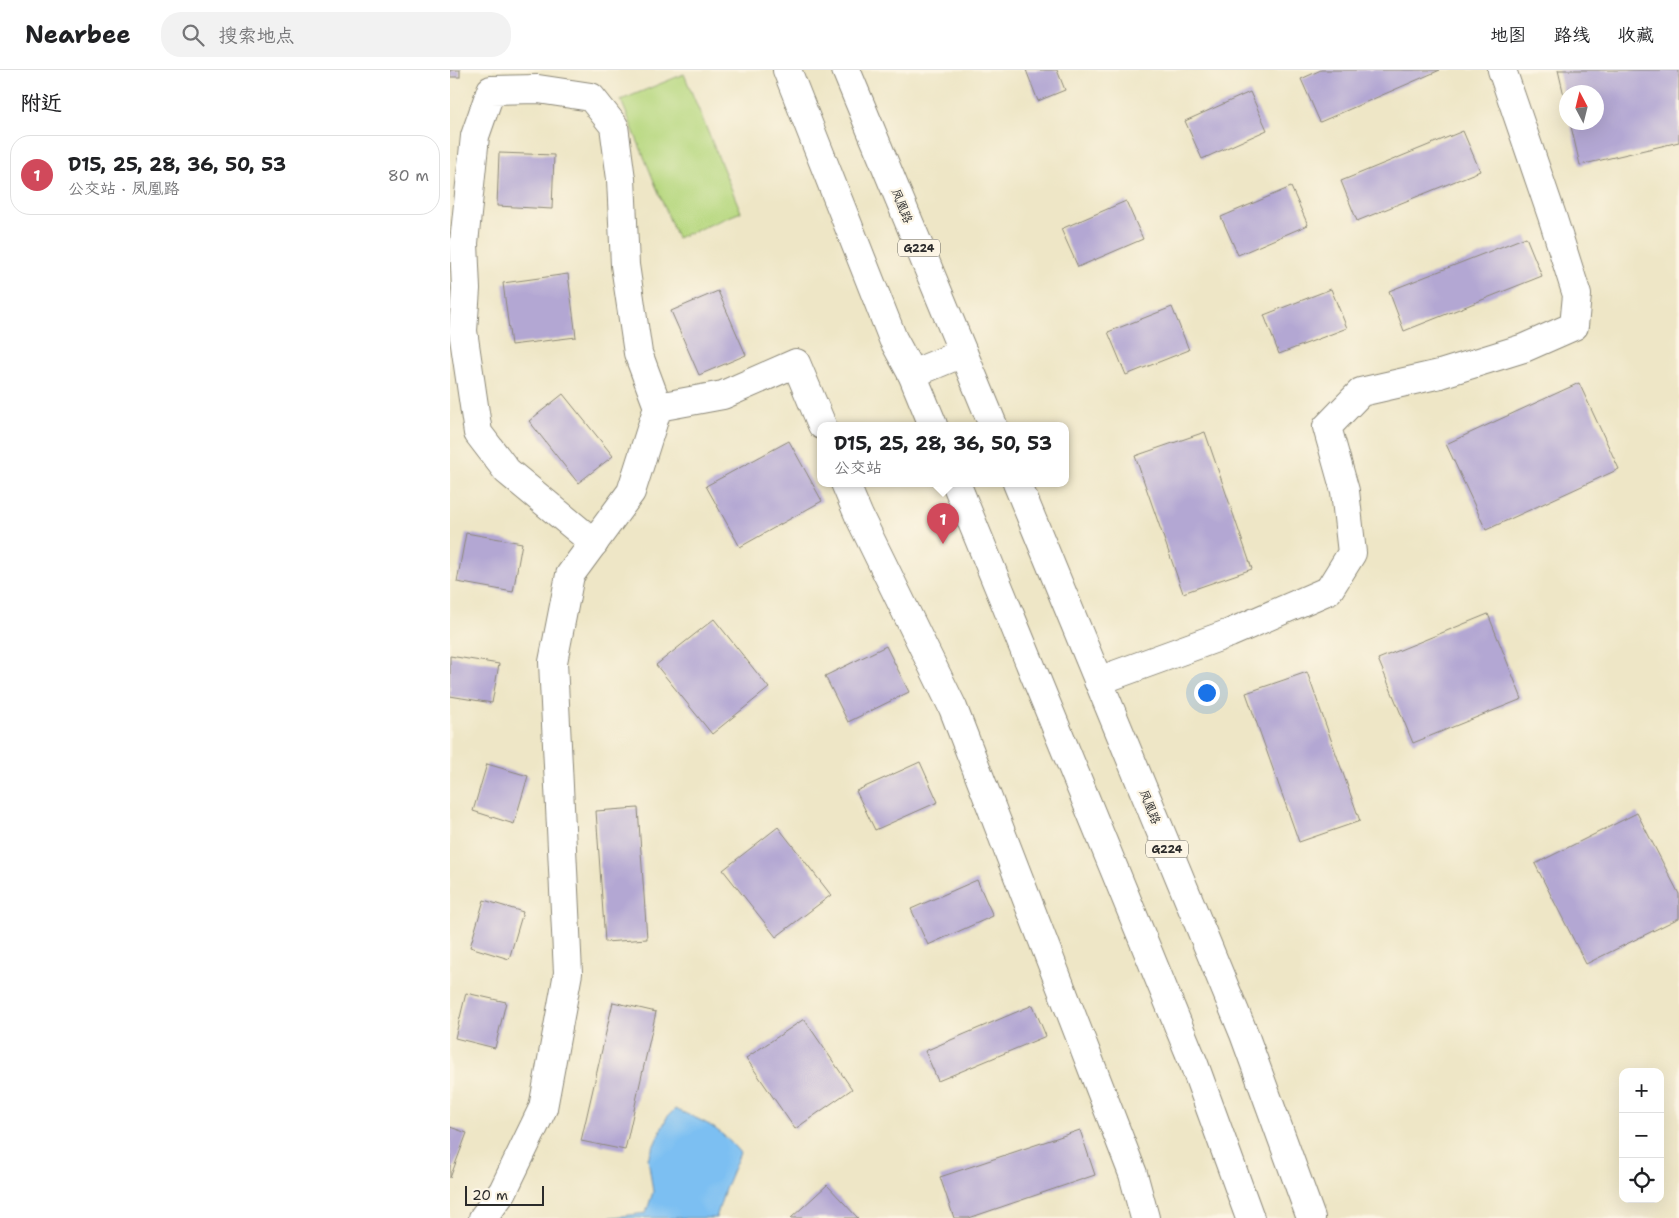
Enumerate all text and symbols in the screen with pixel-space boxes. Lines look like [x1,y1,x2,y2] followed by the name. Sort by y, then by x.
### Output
[161,12,511,57] search box
[25,19,131,51] text: Nearbee
[179,21,207,49] icon: search
[219,23,295,48] text: 搜索地点
[1490,23,1526,47] text: 地图
[1554,23,1590,47] text: 路线
[1618,23,1654,47] text: 收藏
[1559,85,1604,130] north arrow
[20,89,62,117] text: 附近
[68,152,286,177] text: D15, 25, 28, 36, 50, 53
[33,165,41,186] text: 1
[388,165,429,186] text: 80 m
[68,178,179,199] text: 公交站 · 凤凰路
[888,186,916,226] street label: 凤凰路
[898,240,940,257] road number: G224
[817,422,1069,487] popup
[834,431,1052,456] text: D15, 25, 28, 36, 50, 53
[834,457,882,478] text: 公交站
[927,503,959,544] pin: 1
[1194,680,1220,706] your location
[1136,787,1164,827] street label: 凤凰路
[1146,841,1188,858] road number: G224
[1619,1068,1664,1203] map controls
[1619,1068,1664,1113] button: +
[1619,1113,1664,1158] button: −
[1619,1158,1664,1203] button: locate
[465,1183,544,1206] scale bar
[472,1186,508,1204] text: 20 m

